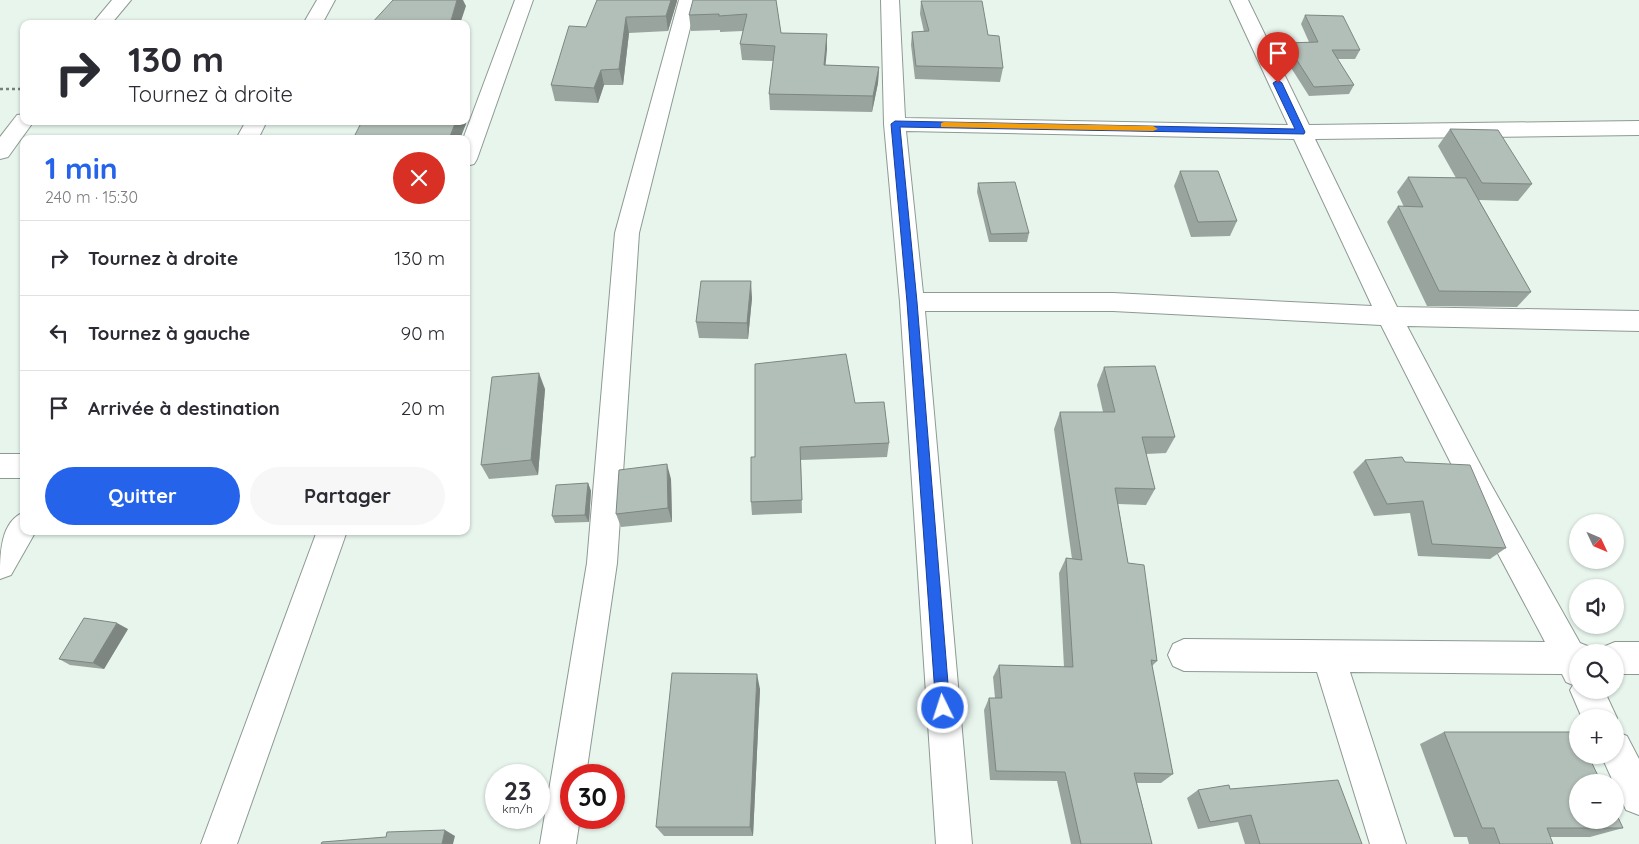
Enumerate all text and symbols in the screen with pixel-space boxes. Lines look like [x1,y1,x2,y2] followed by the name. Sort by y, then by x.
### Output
[1257,32,1299,83] pin
[128,37,224,81] text: 130 m
[1264,39,1292,67] icon: arrive
[45,40,110,105] icon: right
[128,80,293,108] text: Tournez à droite
[45,149,118,187] text: 1 min
[393,152,445,204] button: close
[45,187,138,207] text: 240 m · 15:30
[45,244,73,272] icon: right
[88,246,238,270] text: Tournez à droite
[394,246,445,270] text: 130 m
[45,319,73,347] icon: left
[88,321,250,345] text: Tournez à gauche
[401,321,445,345] text: 90 m
[45,394,73,422] icon: arrive
[88,396,280,420] text: Arrivée à destination
[401,396,445,420] text: 20 m
[45,467,240,525] button: Quitter
[250,467,445,525] button: Partager
[1569,514,1624,569] north arrow
[1569,514,1624,829] map controls
[1569,579,1624,634] button: sound
[1569,644,1624,699] button: search
[916,681,968,733] position arrow
[1569,709,1624,764] button: +
[560,764,625,829] speed limit sign: 30
[1569,774,1624,829] button: −
[504,775,531,806] text: 23
[502,801,533,816] text: km/h

